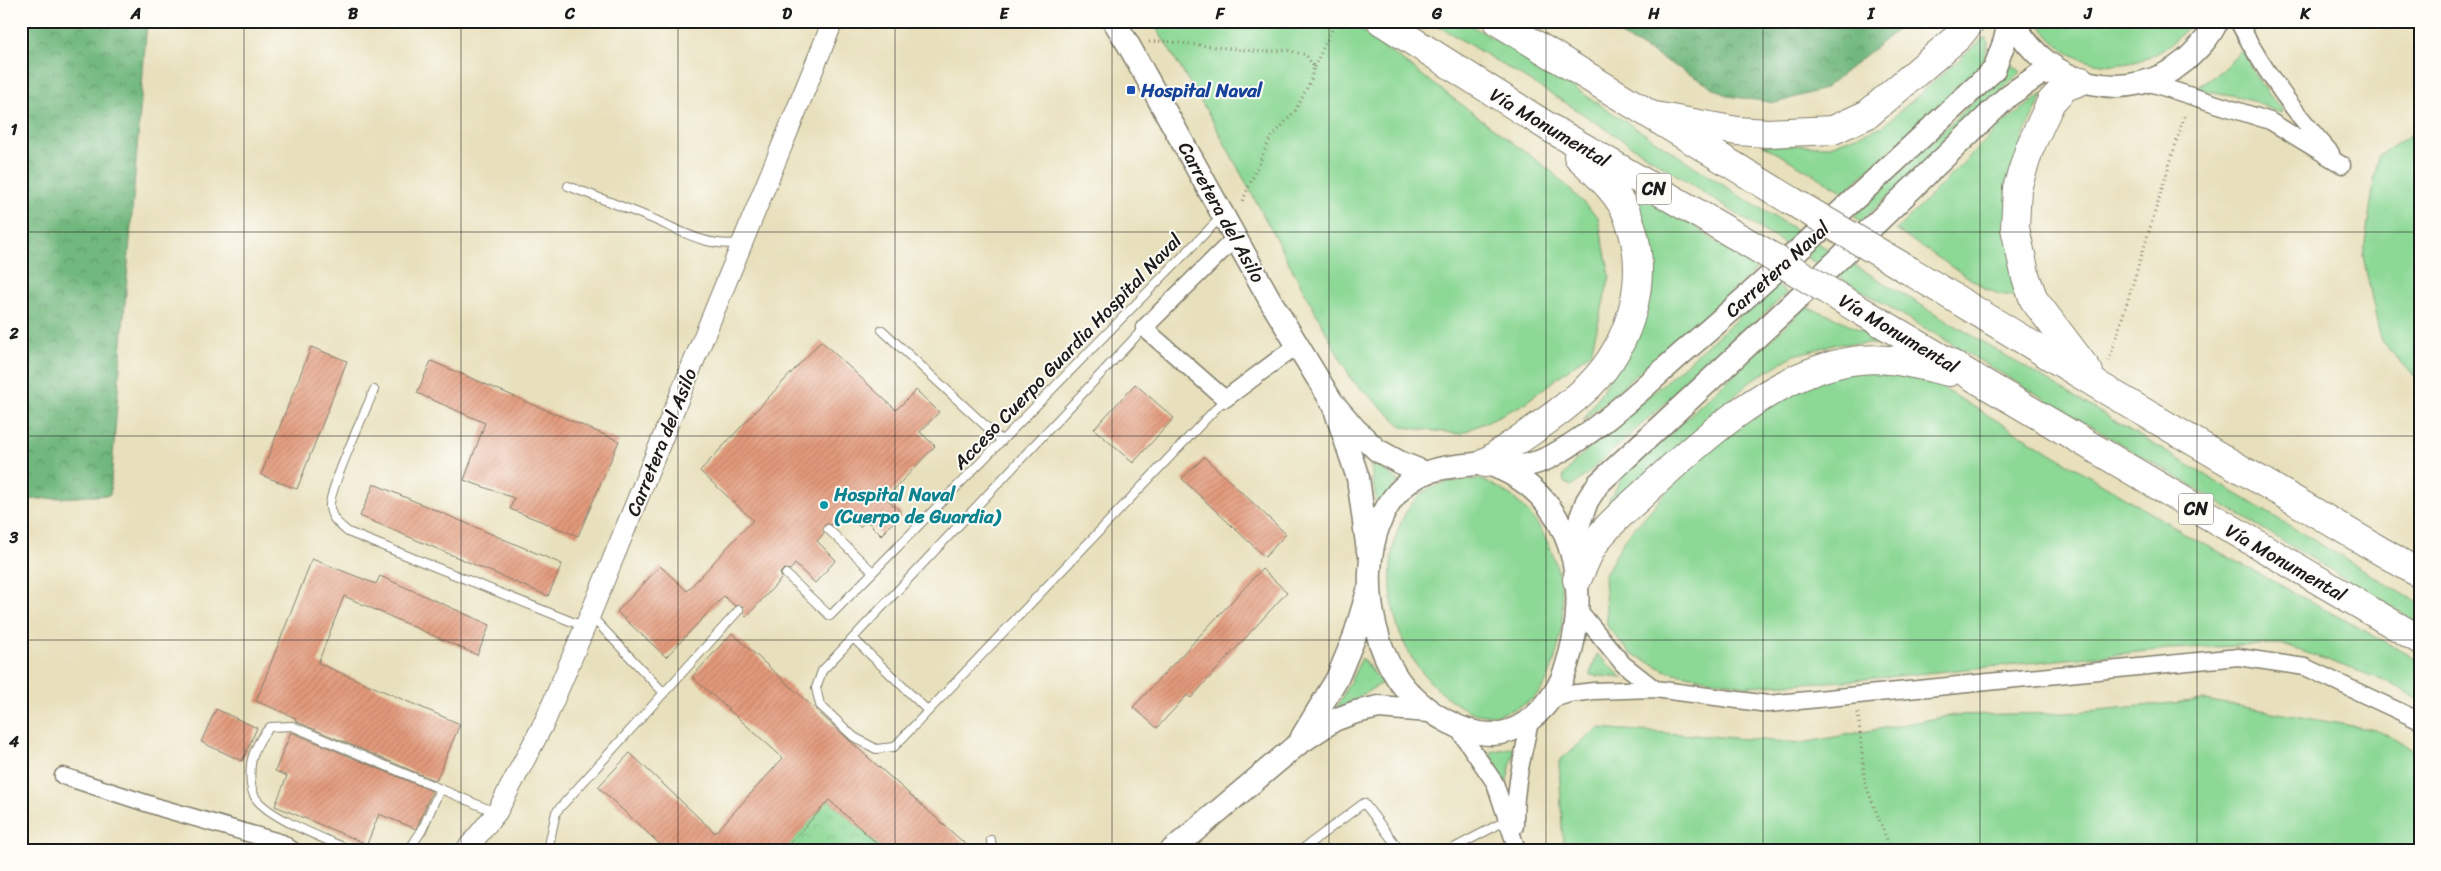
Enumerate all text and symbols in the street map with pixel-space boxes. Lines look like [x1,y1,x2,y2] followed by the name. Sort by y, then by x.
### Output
[130,0,141,28] text: A
[348,0,359,28] text: B
[564,0,576,28] text: C
[782,0,792,28] text: D
[1000,0,1010,28] text: E
[1215,0,1226,28] text: F
[1431,0,1443,28] text: G
[1647,0,1660,28] text: H
[1867,0,1876,28] text: I
[2083,0,2093,28] text: J
[2299,0,2311,28] text: K
[1140,74,1263,107] place label: Hospital Naval
[1483,78,1617,177] street label: Vía Monumental
[1125,84,1137,96] marker: Hospital Naval
[11,115,18,144] text: 1
[1169,135,1274,289] street label: Carretera del Asilo
[1636,173,1672,204] road number: CN
[1717,212,1838,326] street label: Carretera Naval
[944,225,1190,478] street label: Acceso Cuerpo Guardia Hospital Naval
[1832,284,1966,383] street label: Vía Monumental
[8,319,19,348] text: 2
[617,363,706,521] street label: Carretera del Asilo
[833,478,1002,533] place label: Hospital Naval (Cuerpo de Guardia)
[2178,494,2214,524] road number: CN
[818,499,830,511] marker: Hospital Naval (Cuerpo de Guardia)
[2219,514,2353,611] street label: Vía Monumental
[9,523,19,552] text: 3
[8,727,19,756] text: 4

